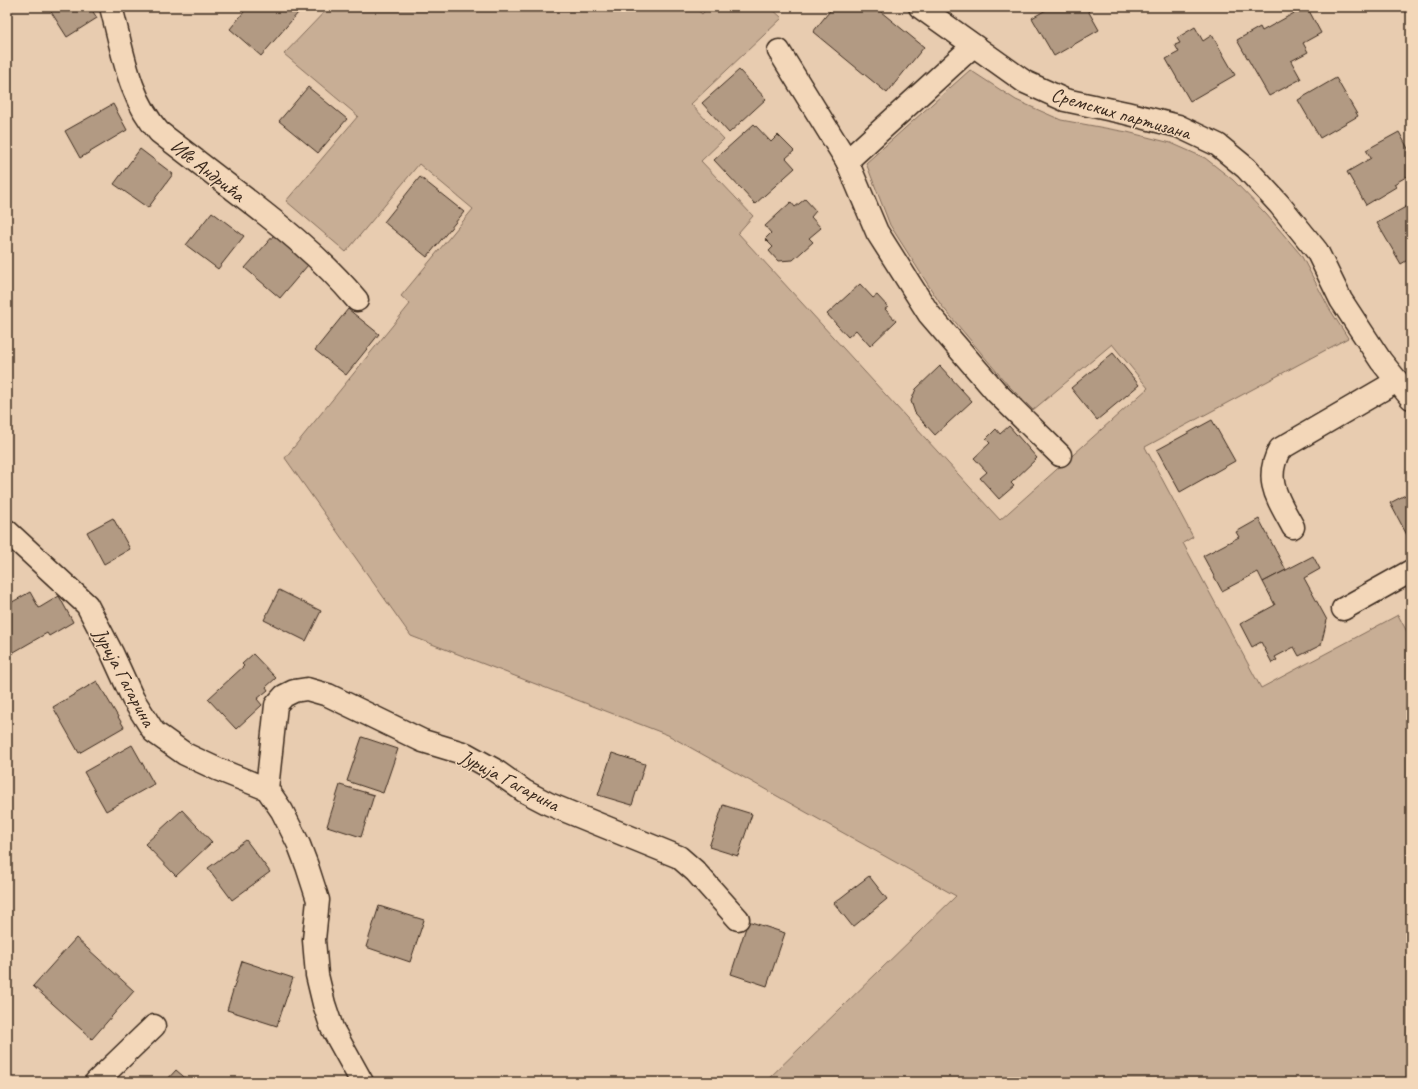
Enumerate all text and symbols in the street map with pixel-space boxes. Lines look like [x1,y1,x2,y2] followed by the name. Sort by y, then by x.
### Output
[1048,82,1195,146] street label: Сремских партизана
[165,133,251,208] street label: Иве Андрића
[88,623,162,733] street label: Јурија Гагарина
[455,743,565,818] street label: Јурија Гагарина

